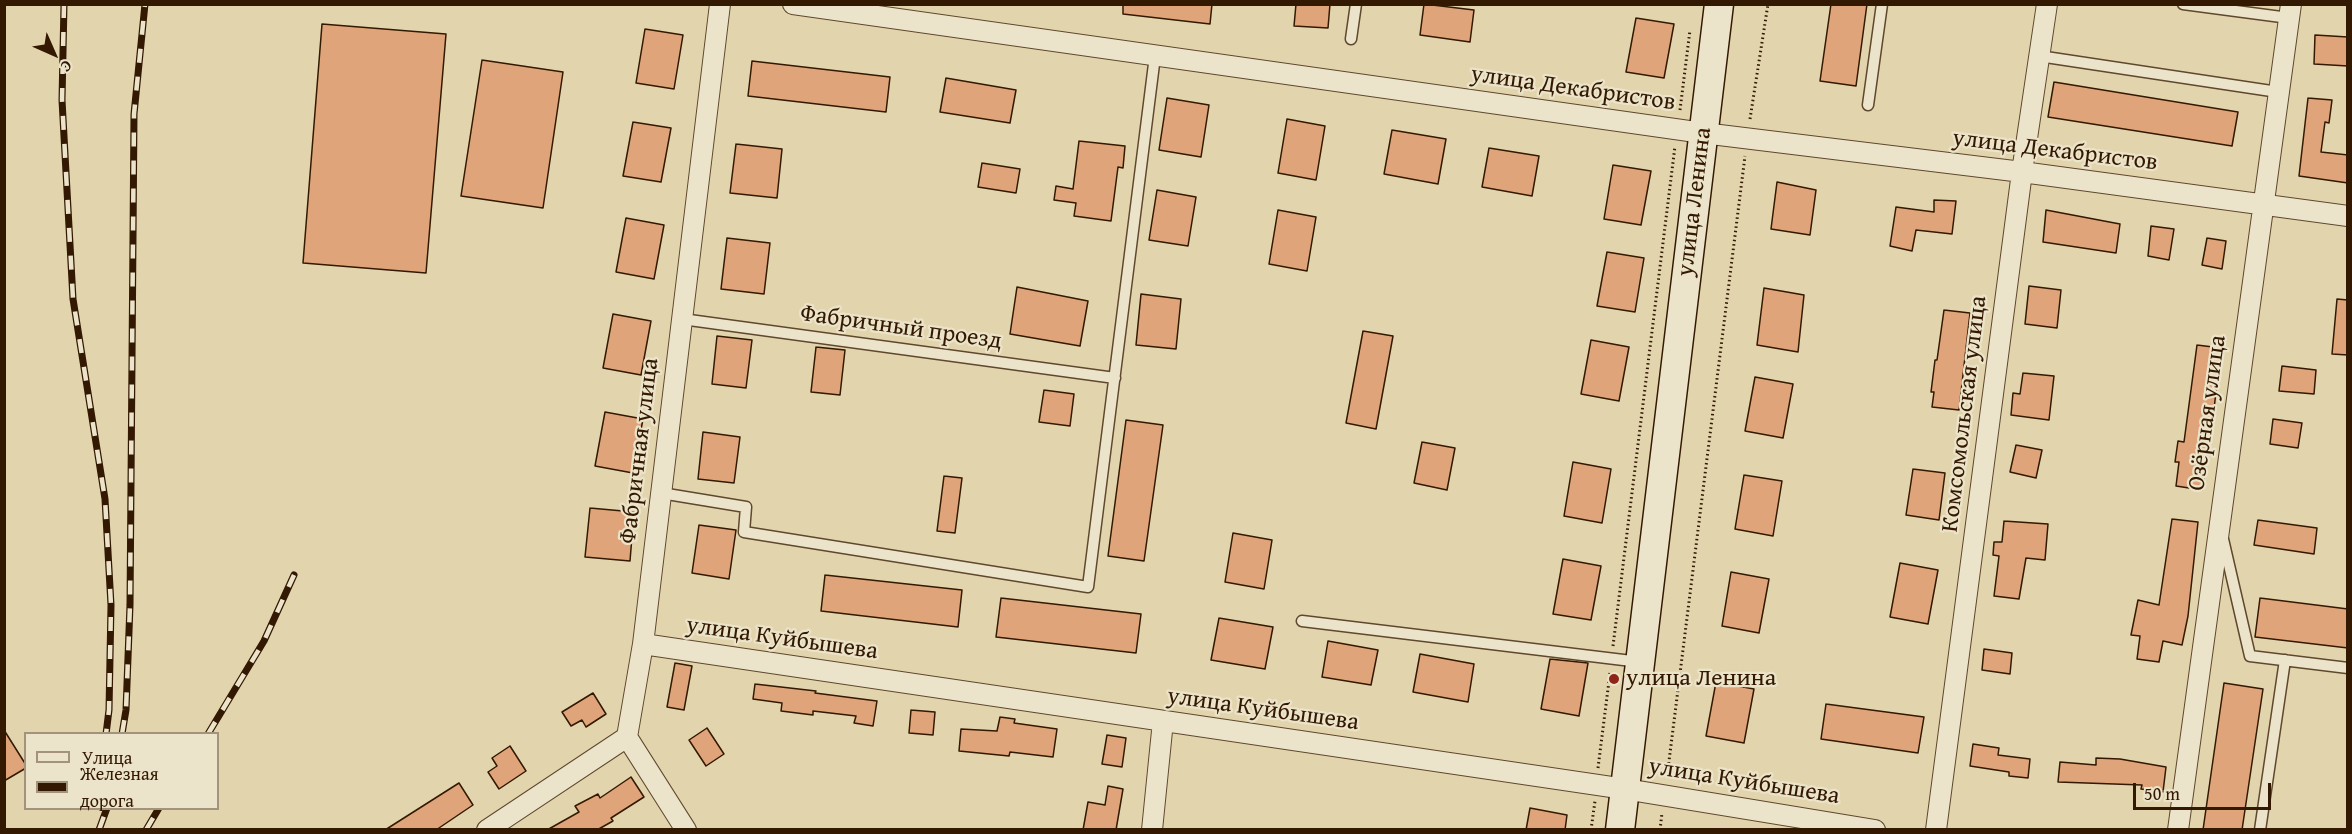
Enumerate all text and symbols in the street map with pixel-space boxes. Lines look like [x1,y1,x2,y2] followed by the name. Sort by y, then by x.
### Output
[24,24,84,84] north arrow
[55,55,78,78] text: С
[1469,60,1677,118] street label: улица Декабристов
[1951,124,2159,178] street label: улица Декабристов
[1672,126,1718,278] street label: улица Ленина
[1936,294,1994,534] street label: Комсомольская улица
[798,300,1004,356] street label: Фабричный проезд
[2183,333,2233,493] street label: Озёрная улица
[614,356,666,546] street label: Фабричная улица
[684,611,880,667] street label: улица Куйбышева
[1626,665,1776,693] place label: улица Ленина
[1607,672,1621,686] marker: улица Ленина
[1165,682,1361,738] street label: улица Куйбышева
[24,732,219,810] legend
[82,744,132,771] text: Улица
[1646,753,1842,811] street label: улица Куйбышева
[80,760,159,814] text: Железная дорога
[2136,771,2274,809] scale bar
[2144,780,2180,807] text: 50 m

